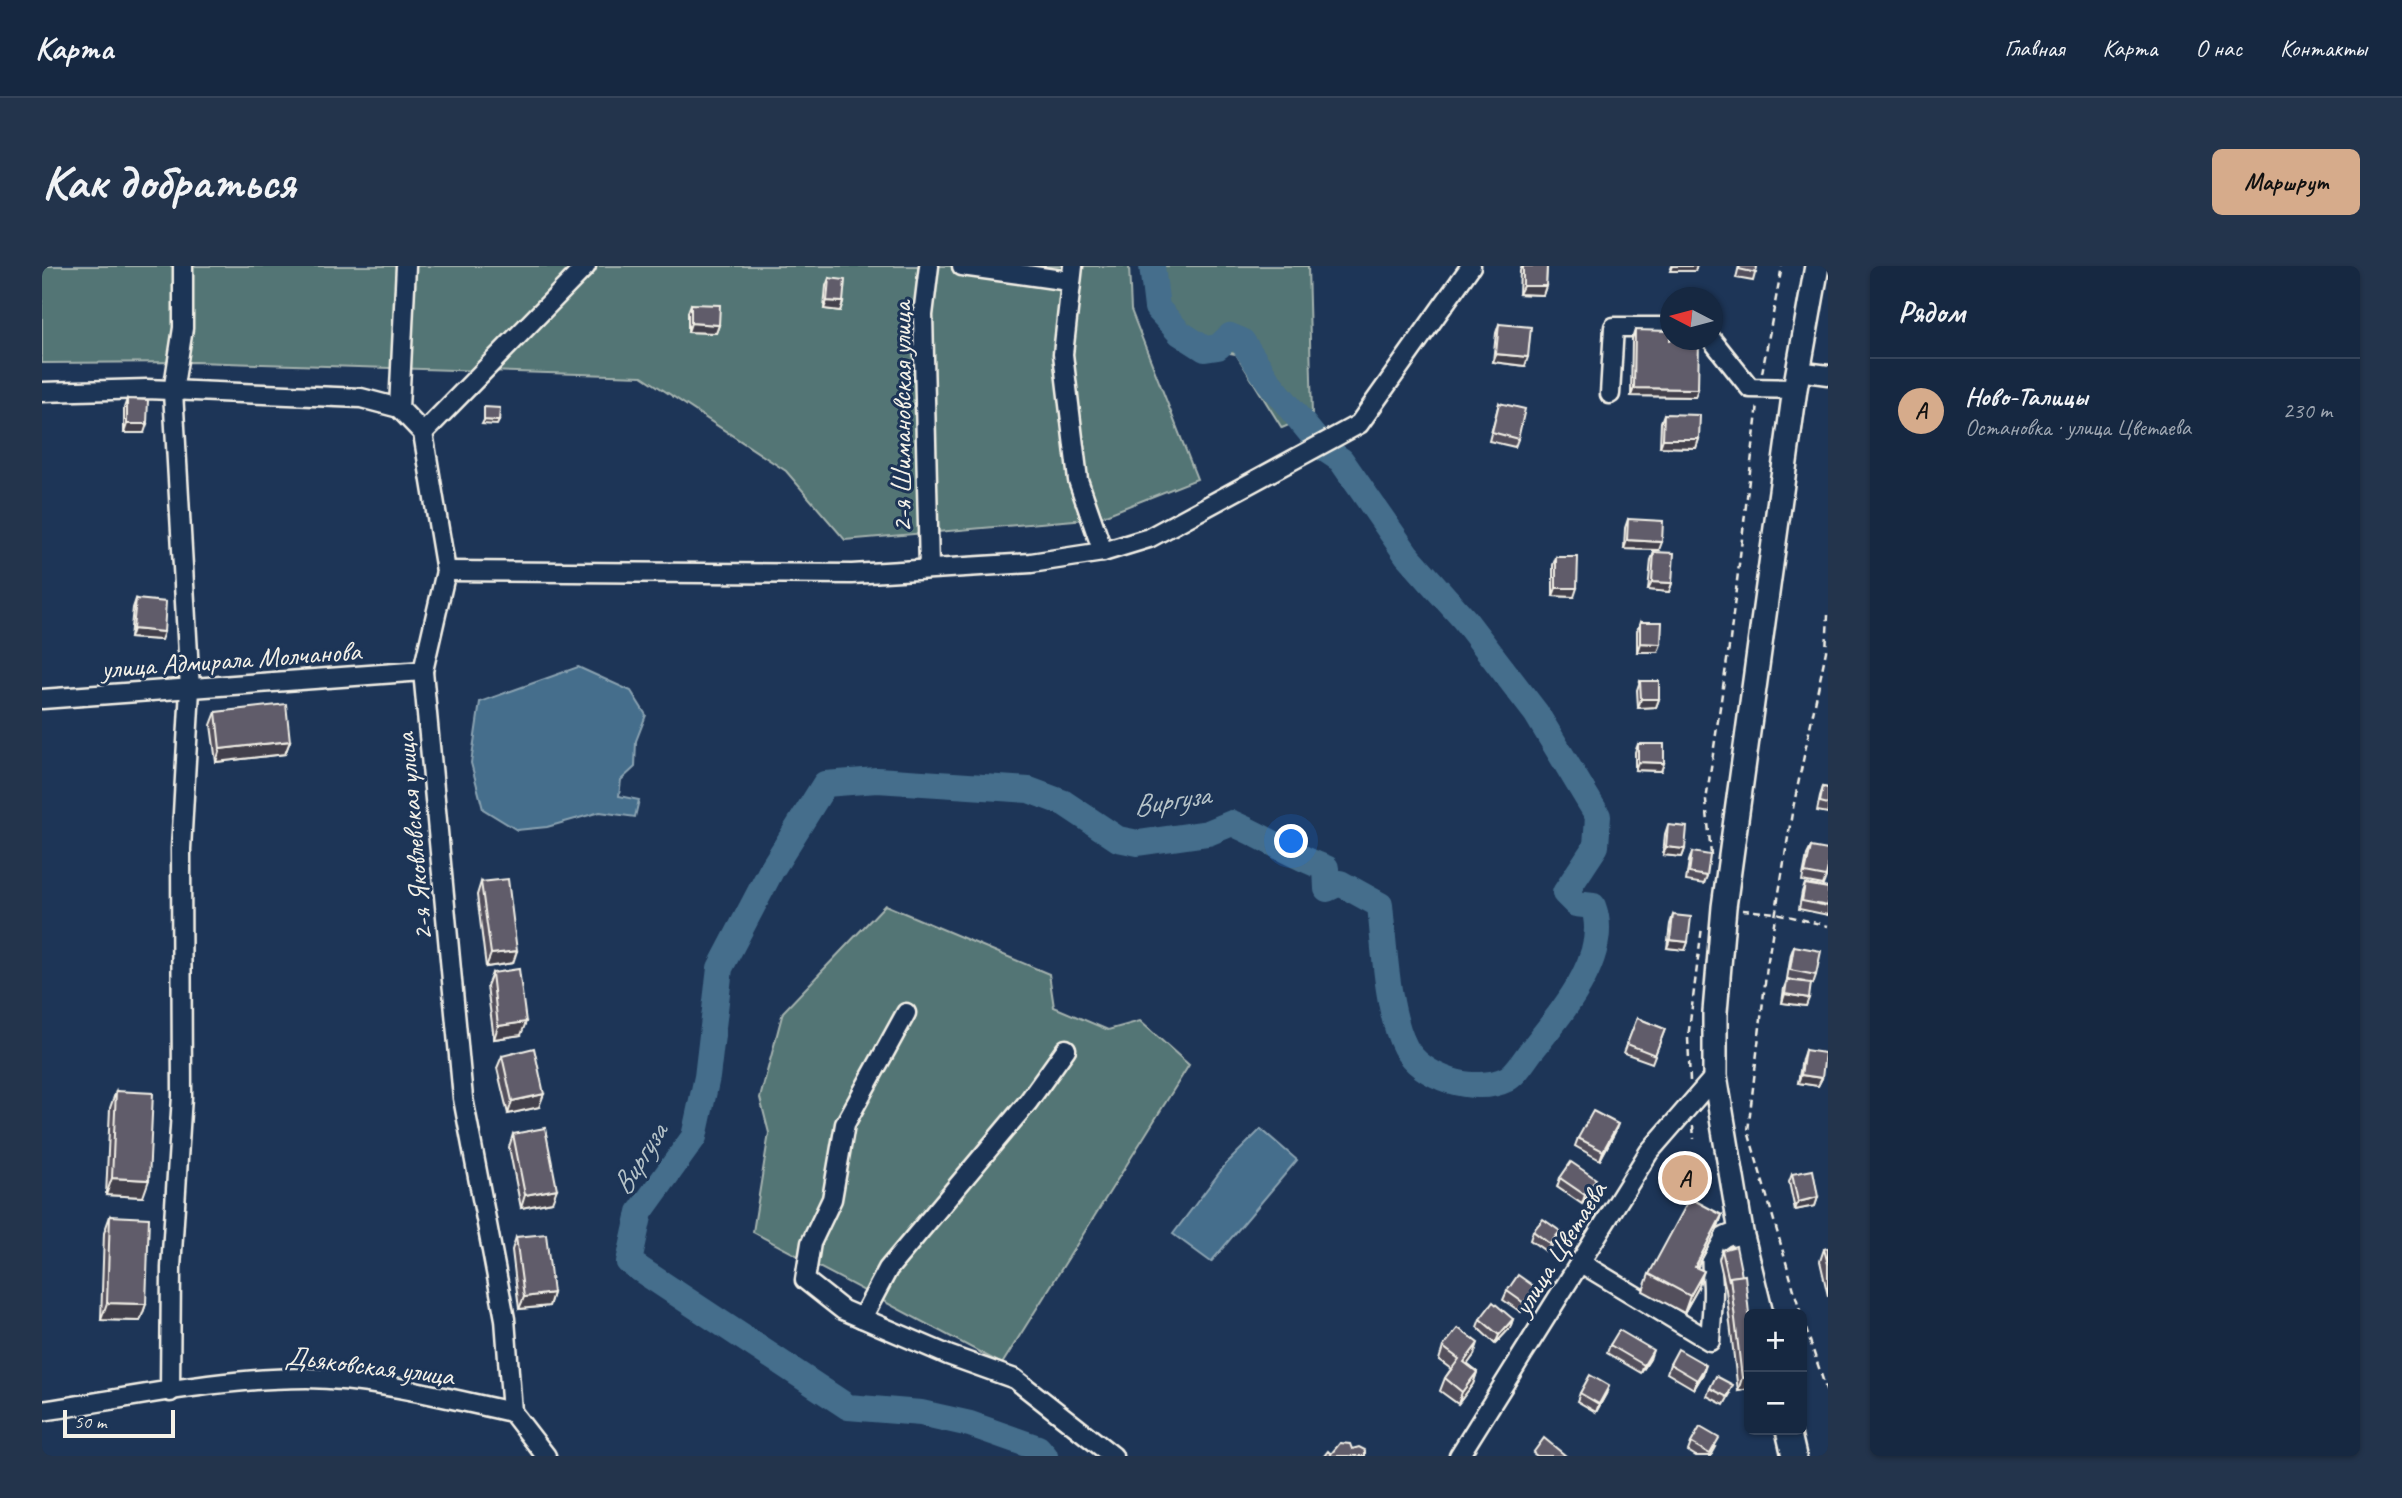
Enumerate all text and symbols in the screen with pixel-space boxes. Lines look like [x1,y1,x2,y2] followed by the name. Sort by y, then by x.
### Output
[35,27,114,69] text: Карта
[2004,33,2065,63] text: Главная
[2103,33,2157,63] text: Карта
[2195,33,2242,63] text: О нас
[2280,33,2367,63] text: Контакты
[2212,149,2360,215] button: Маршрут
[42,151,295,213] text: Как добраться
[1660,287,1723,350] north arrow
[1898,293,1965,331] text: Рядом
[884,299,919,533] street label: 2-я Шимановская улица
[1965,380,2088,413] text: Ново-Талицы
[1915,396,1927,425] text: A
[2283,396,2332,425] text: 230 m
[1965,413,2191,442] text: Остановка · улица Цветаева
[98,633,364,686] street label: улица Адмирала Молчанова
[387,730,440,942] street label: 2-я Яковлевская улица
[1130,775,1216,825] water label: Виргуза
[1274,824,1308,858] your location
[602,1113,678,1202] water label: Виргуза
[1662,1152,1708,1204] pin: A
[1503,1173,1615,1323] street label: улица Цветаева
[1744,1309,1807,1435] map controls
[1744,1309,1807,1372] button: +
[284,1338,458,1393] street label: Дьяковская улица
[1744,1372,1807,1435] button: −
[63,1407,175,1439] scale bar
[74,1410,106,1434] text: 50 m

